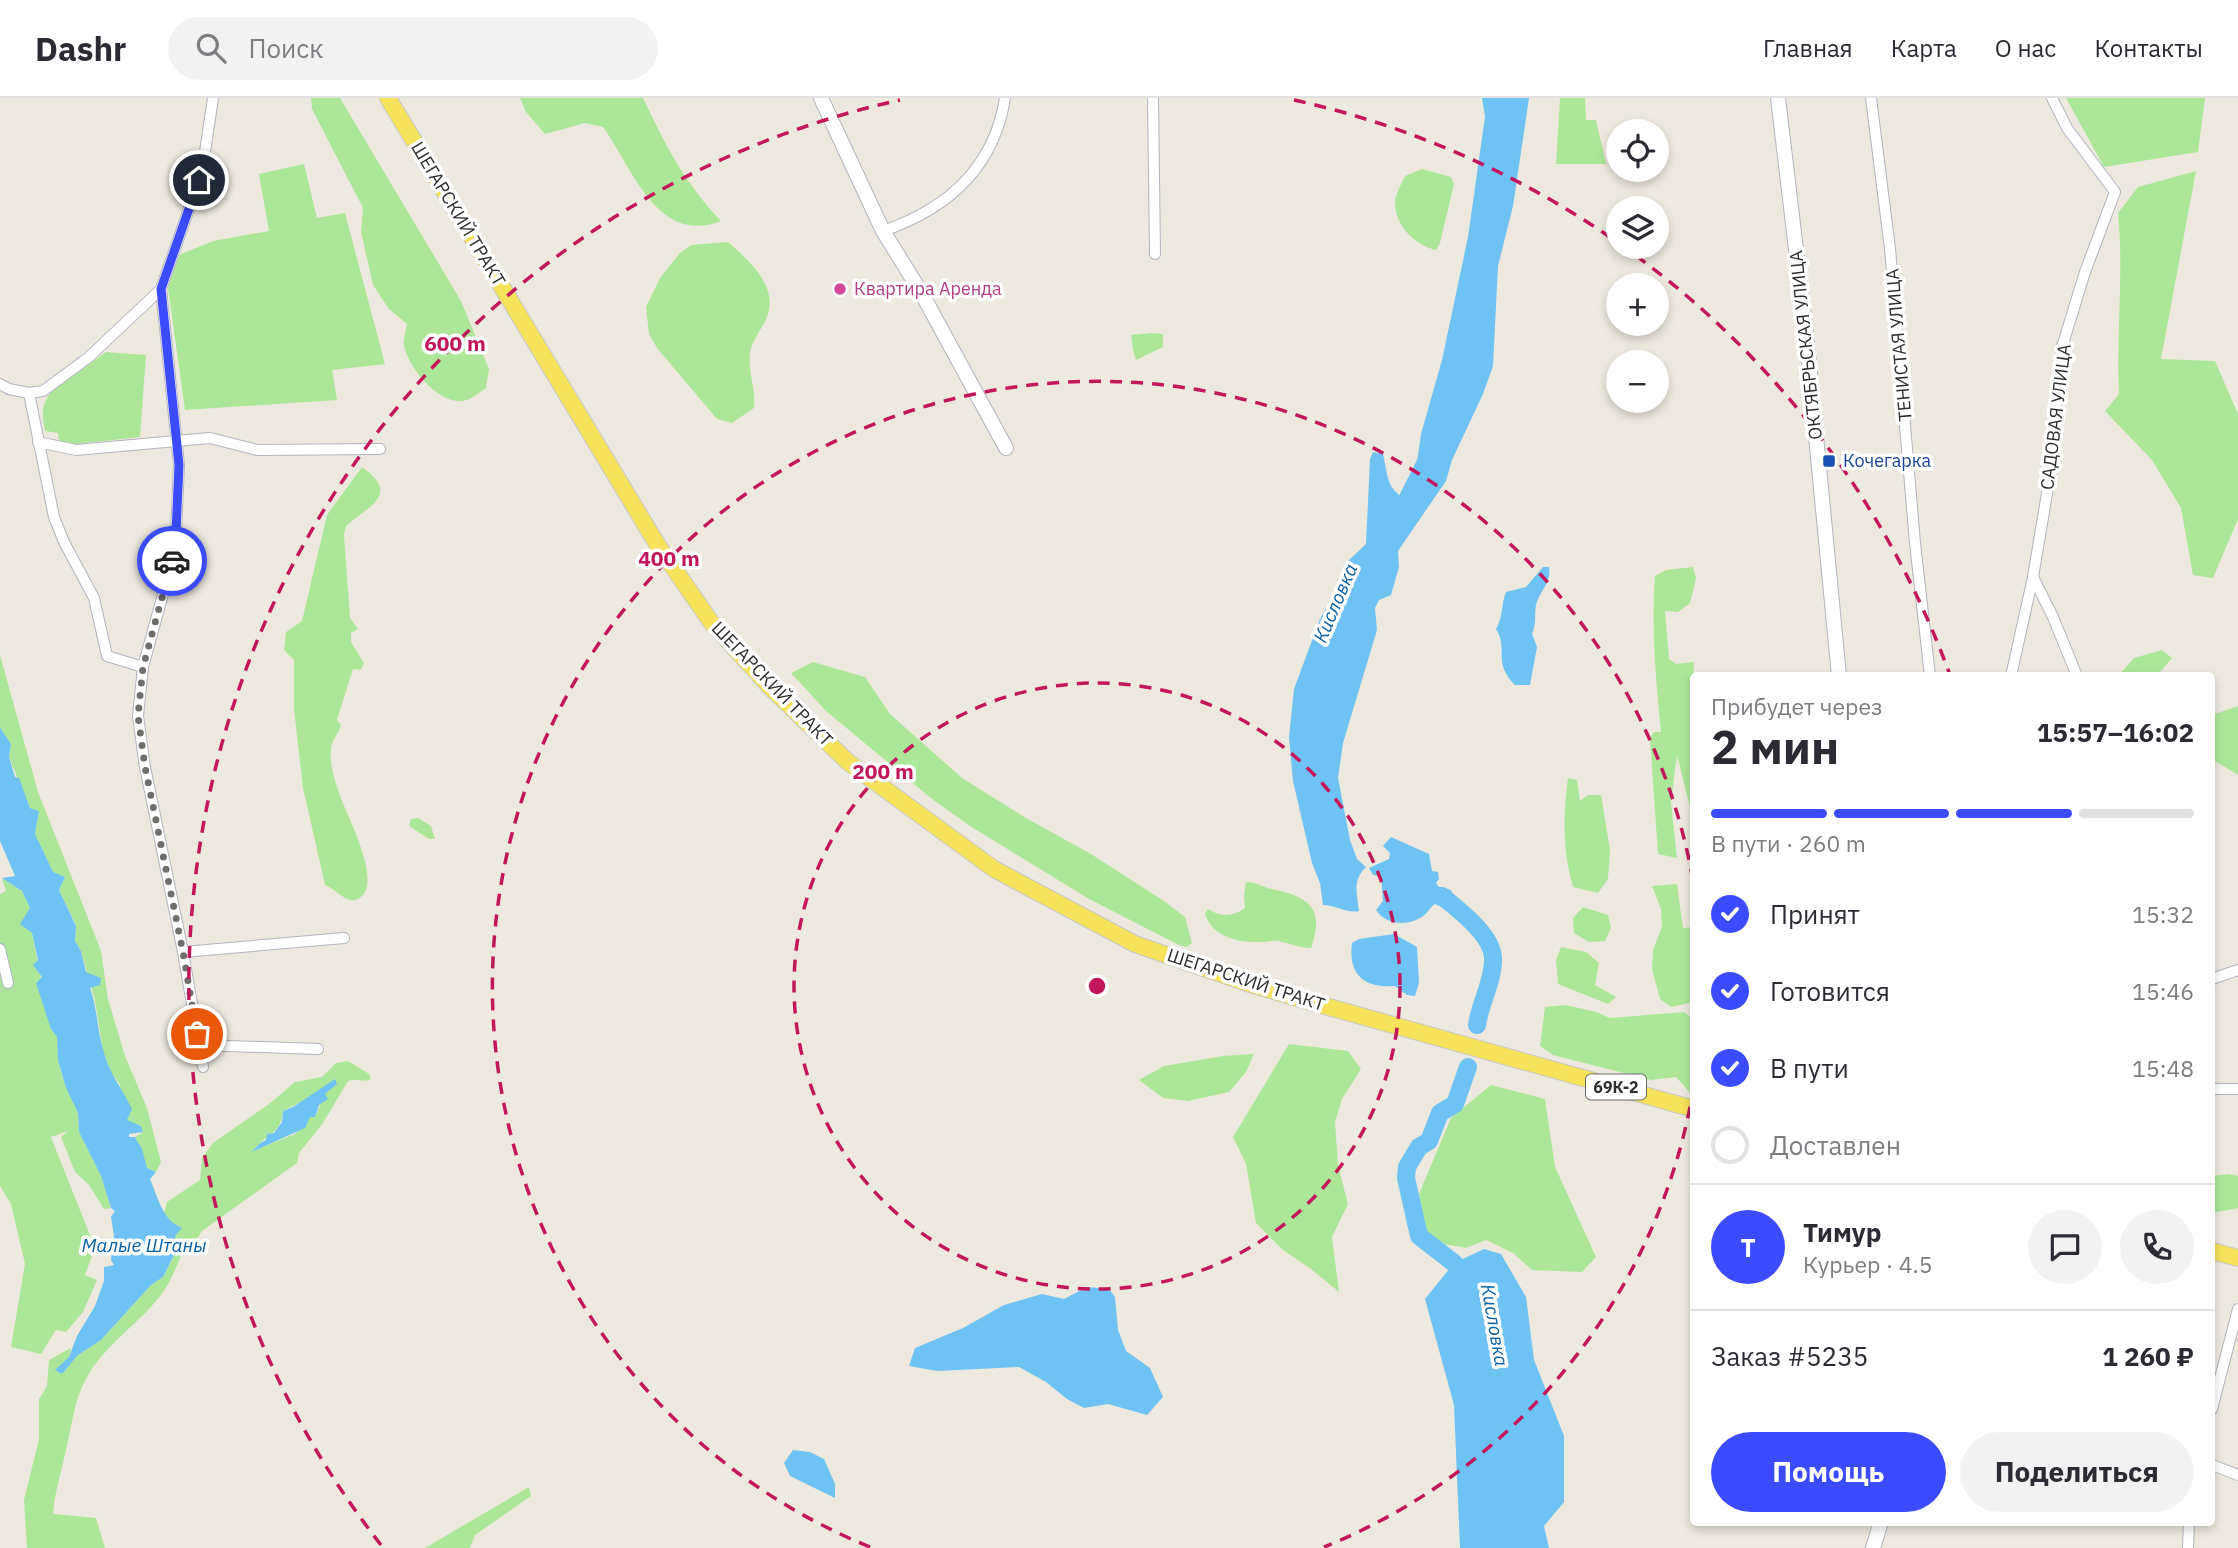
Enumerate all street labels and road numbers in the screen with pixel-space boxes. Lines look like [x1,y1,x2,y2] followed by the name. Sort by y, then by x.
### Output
[406,137,511,290] street label: ШЕГАРСКИЙ ТРАКТ
[1784,249,1827,441] street label: ОКТЯБРЬСКАЯ УЛИЦА
[1880,267,1917,422] street label: ТЕНИСТАЯ УЛИЦА
[2035,342,2076,491] street label: САДОВАЯ УЛИЦА
[707,616,838,751] street label: ШЕГАРСКИЙ ТРАКТ
[1164,943,1328,1016] street label: ШЕГАРСКИЙ ТРАКТ
[1586,1074,1646,1099] road number: 69К-2

